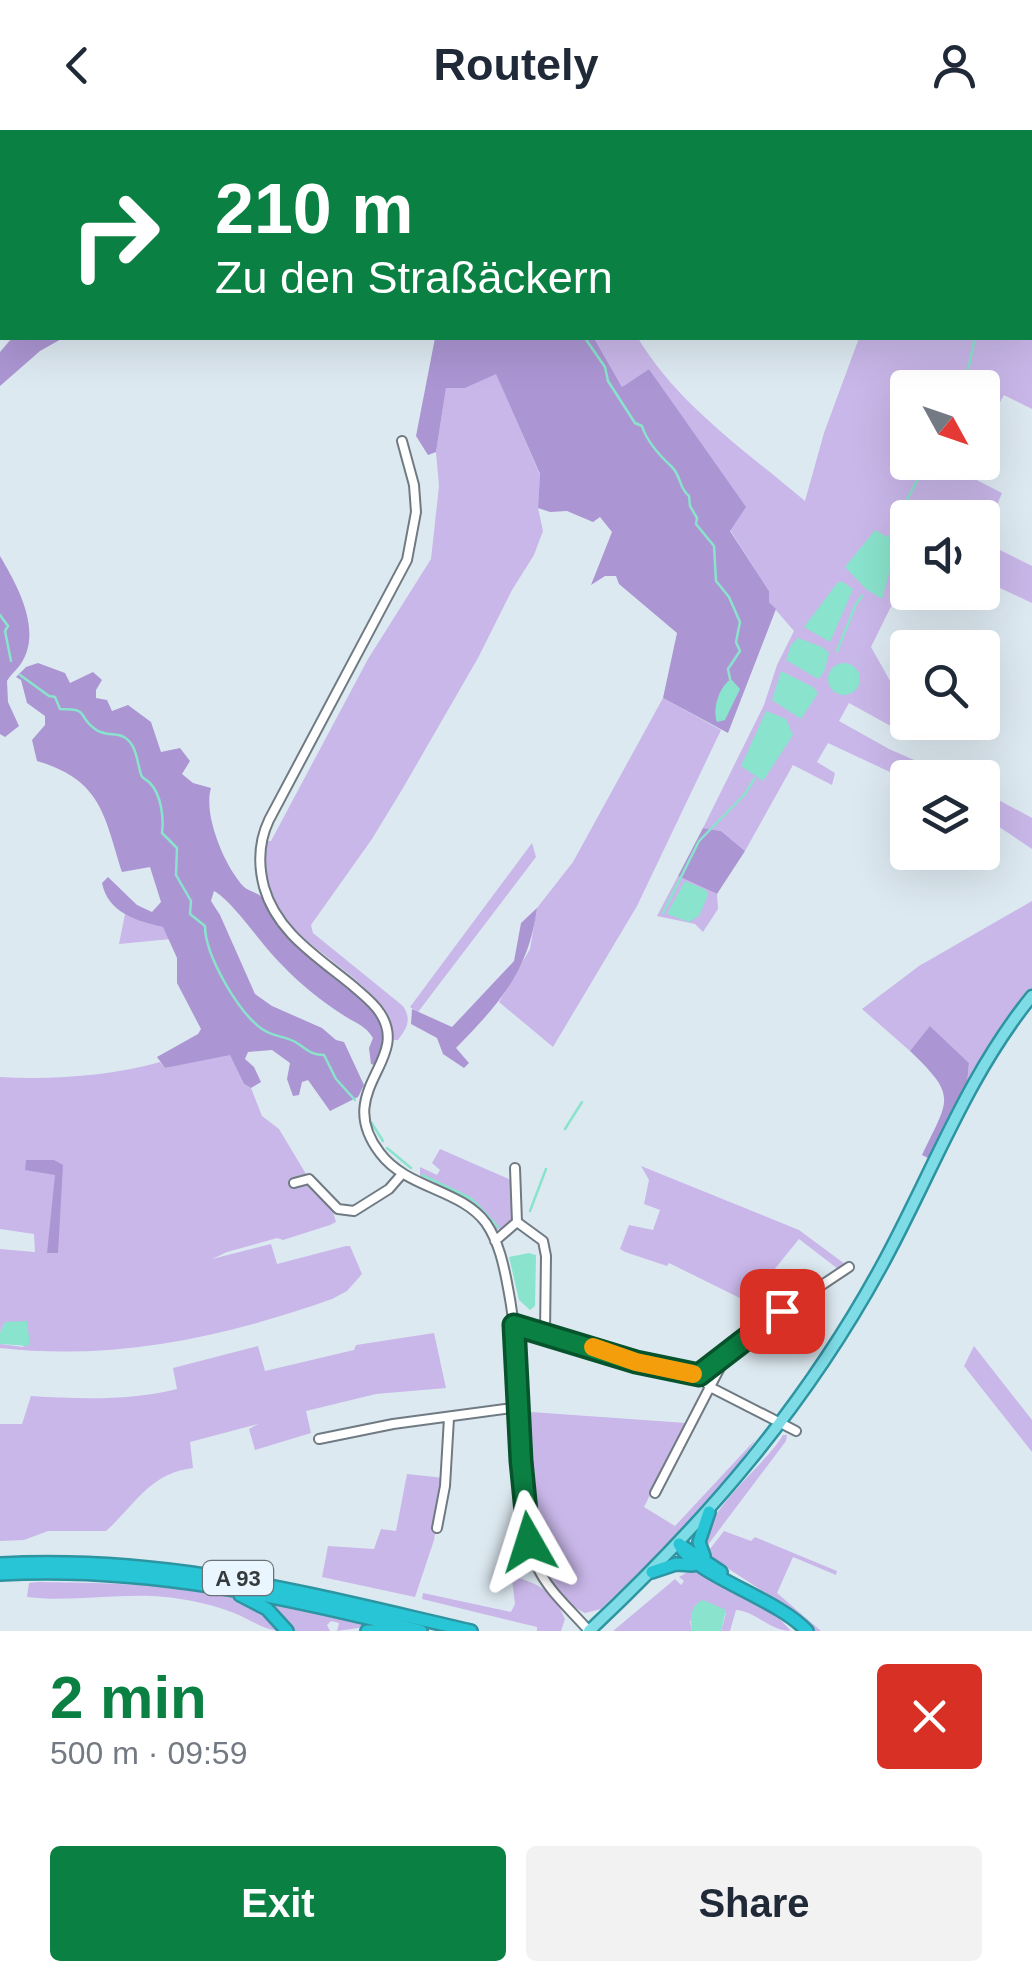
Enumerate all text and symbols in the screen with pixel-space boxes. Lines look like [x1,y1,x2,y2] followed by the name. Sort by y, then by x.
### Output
[50,38,105,93] icon: back
[927,38,982,93] icon: person
[433,39,599,90] text: Routely
[50,170,180,300] icon: right
[215,170,413,248] text: 210 m
[215,252,613,303] text: Zu den Straßäckern
[890,370,1000,480] north arrow
[890,370,1000,870] map controls
[890,500,1000,610] button: sound
[890,630,1000,740] button: search
[890,760,1000,870] button: layers
[740,1269,825,1354] pin
[755,1284,810,1339] icon: arrive
[477,1490,581,1594] position arrow
[203,1561,273,1595] road number: A 93
[50,1664,207,1731] text: 2 min
[877,1664,982,1769] button: close
[50,1735,247,1771] text: 500 m · 09:59
[50,1846,506,1961] button: Exit
[526,1846,982,1961] button: Share

